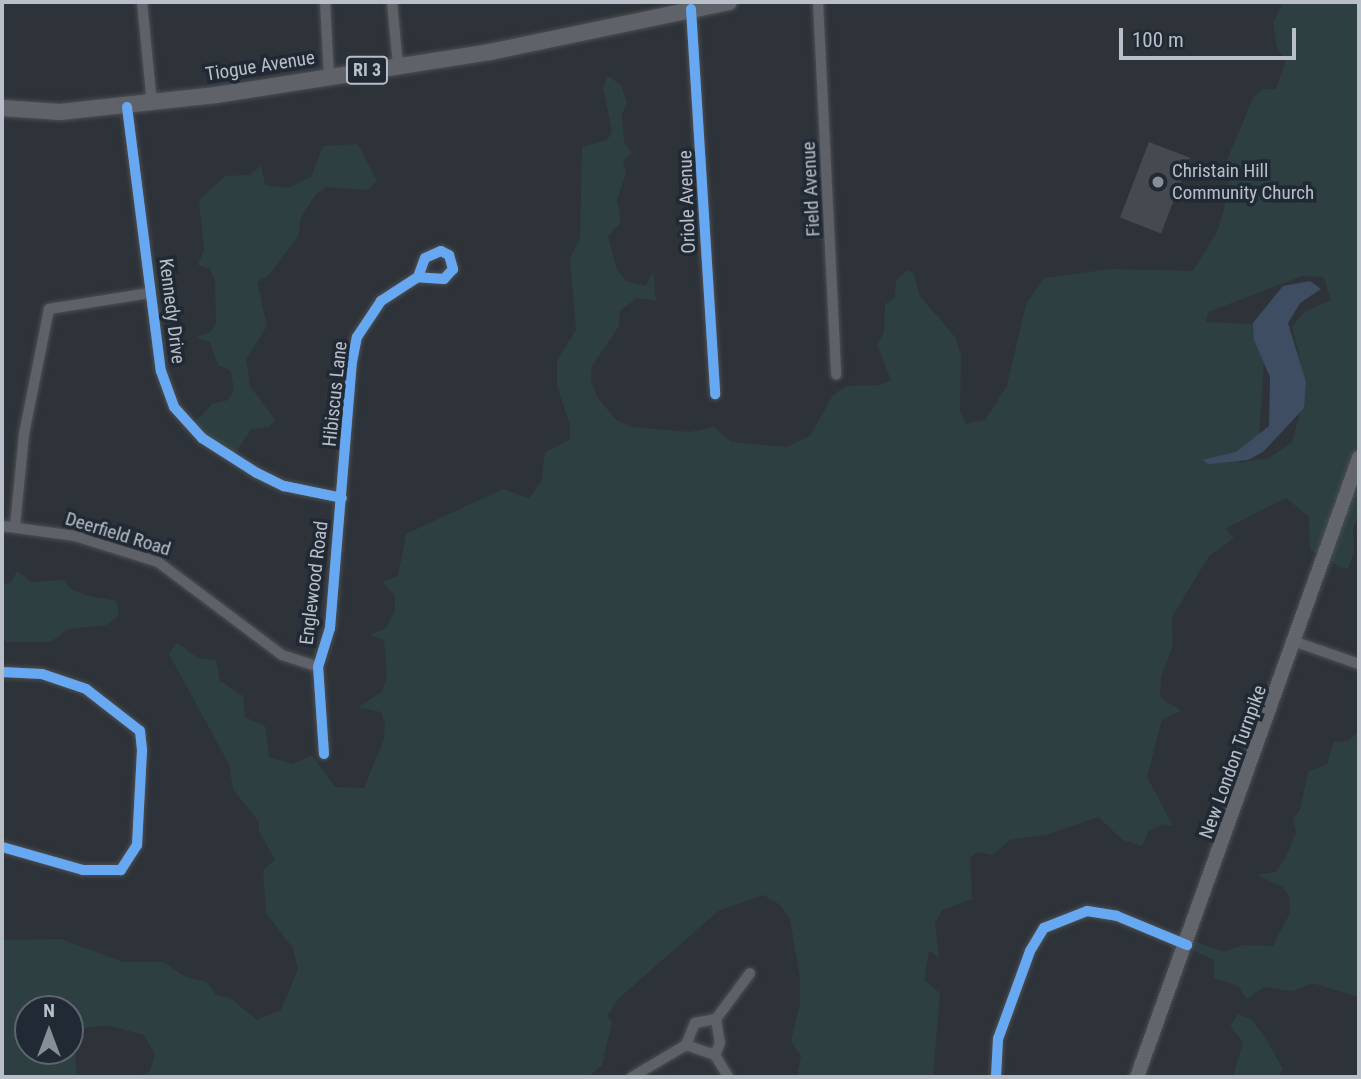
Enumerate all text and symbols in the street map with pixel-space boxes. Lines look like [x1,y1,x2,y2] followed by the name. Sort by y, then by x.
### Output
[1123,14,1300,58] scale bar
[1132,28,1184,52] text: 100 m
[204,46,316,86] street label: Tiogue Avenue
[344,56,390,84] road number: RI 3
[797,141,825,237] street label: Field Avenue
[674,150,700,254] street label: Oriole Avenue
[1172,160,1314,204] place label: Christain Hill Community Church
[1150,174,1166,190] marker: Christain Hill Community Church
[154,257,190,365] street label: Kennedy Drive
[318,340,352,448] street label: Hibiscus Lane
[63,507,173,561] street label: Deerfield Road
[295,520,333,646] street label: Englewood Road
[1195,682,1271,842] street label: New London Turnpike
[14,995,84,1065] north arrow
[43,999,55,1022] text: N

